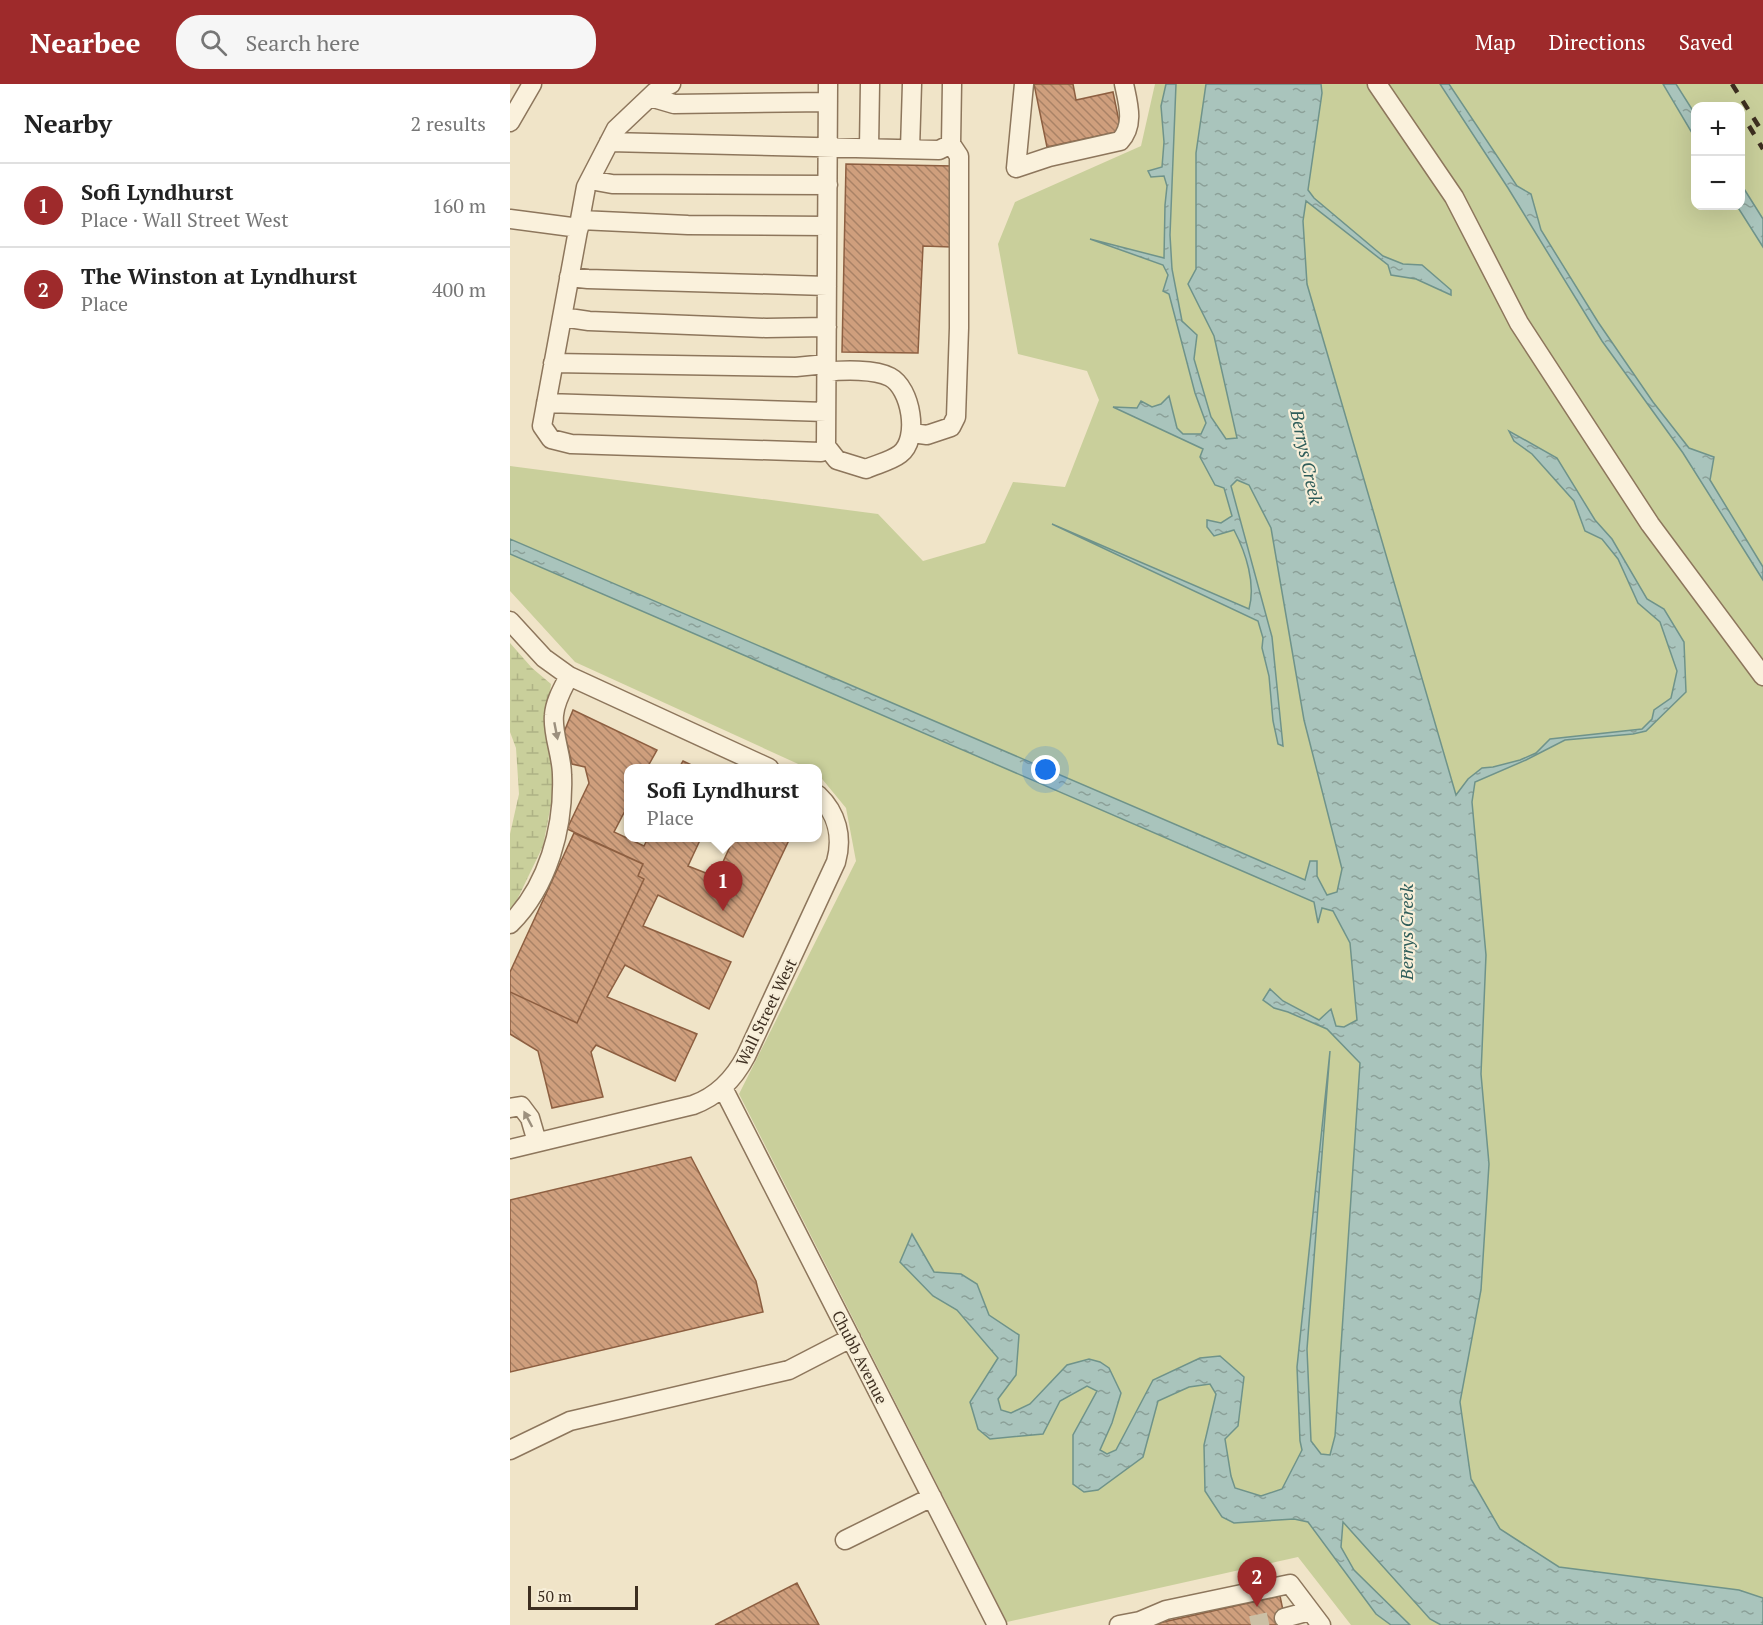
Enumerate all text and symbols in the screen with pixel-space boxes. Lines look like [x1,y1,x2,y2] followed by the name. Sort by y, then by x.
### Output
[176,15,596,69] search box
[30,24,140,61] text: Nearbee
[197,26,230,59] icon: search
[245,28,360,57] text: Search here
[1475,28,1516,56] text: Map
[1549,28,1646,56] text: Directions
[1679,28,1733,56] text: Saved
[1691,102,1745,210] map controls
[1691,102,1745,156] button: +
[24,106,112,140] text: Nearby
[411,110,486,137] text: 2 results
[1691,156,1745,210] button: −
[81,177,234,206] text: Sofi Lyndhurst
[38,192,49,219] text: 1
[432,192,486,219] text: 160 m
[81,206,289,233] text: Place · Wall Street West
[81,261,357,290] text: The Winston at Lyndhurst
[38,276,49,303] text: 2
[432,276,486,303] text: 400 m
[81,290,128,317] text: Place
[1285,406,1329,507] water label: Berrys Creek
[552,722,561,741] one-way arrow
[1031,755,1060,784] your location
[624,764,822,842] popup
[647,775,799,804] text: Sofi Lyndhurst
[647,804,694,831] text: Place
[704,862,742,911] pin: 1
[1394,883,1418,981] water label: Berrys Creek
[730,955,802,1069] street label: Wall Street West
[523,1110,533,1127] one-way arrow
[827,1306,893,1408] street label: Chubb Avenue
[1238,1558,1276,1607] pin: 2
[528,1583,638,1610] scale bar
[537,1585,572,1607] text: 50 m

